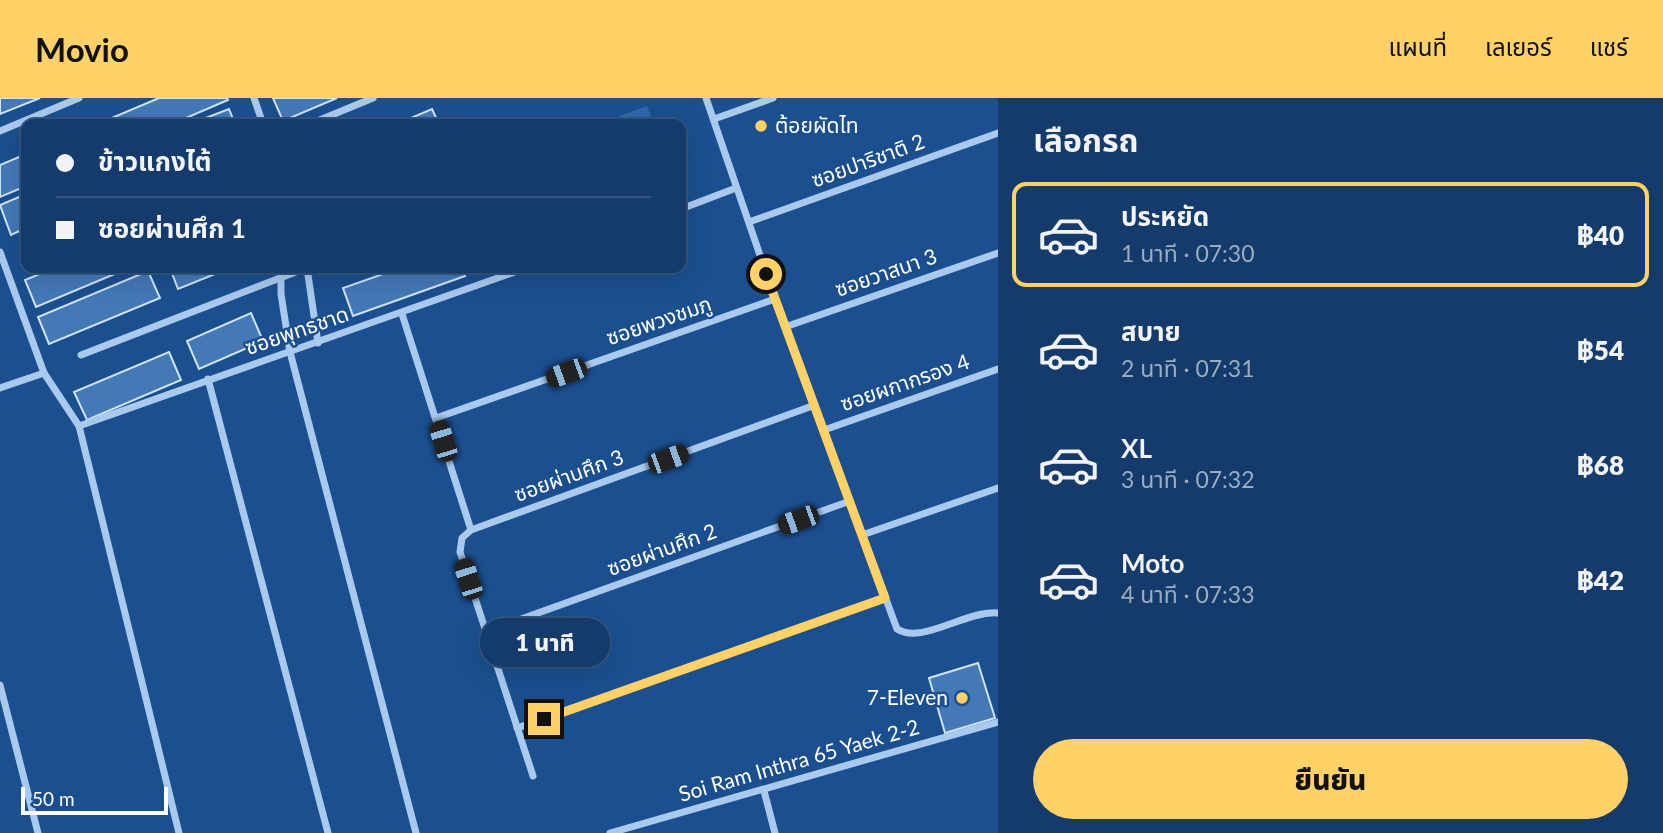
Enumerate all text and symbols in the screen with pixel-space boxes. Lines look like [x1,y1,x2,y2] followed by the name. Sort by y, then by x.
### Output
[35,29,129,69] text: Movio
[1389,32,1447,61] text: แผนที่
[1485,32,1552,61] text: เลเยอร์
[1590,32,1628,61] text: แชร์
[775,112,859,137] place label: ต้อยผัดไท
[753,118,769,134] marker: ต้อยผัดไท
[1033,120,1138,159] text: เลือกรถ
[807,128,928,192] street label: ซอยปาริชาติ 2
[98,145,212,177] text: ข้าวแกงไต้
[1121,200,1209,232] text: ประหยัด
[1037,203,1100,266] icon: car
[98,212,246,244] text: ซอยผ่านศึก 1
[1576,219,1624,251] text: ฿40
[1121,239,1255,267] text: 1 นาที · 07:30
[831,243,940,301] street label: ซอยวาสนา 3
[750,258,782,290] route start
[603,290,715,351] street label: ซอยพวงชมภู
[241,300,352,361] street label: ซอยพุทธชาด
[1121,315,1181,347] text: สบาย
[1037,318,1100,381] icon: car
[1576,334,1624,366] text: ฿54
[837,348,972,415] street label: ซอยผกากรอง 4
[1121,354,1255,382] text: 2 นาที · 07:31
[543,356,590,390] car
[427,418,460,464] car
[1121,432,1152,464] text: XL
[1037,433,1100,496] icon: car
[645,442,692,476] car
[510,443,627,506] street label: ซอยผ่านศึก 3
[1576,449,1624,481] text: ฿68
[1121,465,1255,493] text: 3 นาที · 07:32
[775,503,822,537] car
[603,517,720,580] street label: ซอยผ่านศึก 2
[1121,547,1184,579] text: Moto
[1037,548,1100,611] icon: car
[452,556,485,602] car
[1576,564,1624,596] text: ฿42
[1121,580,1255,608] text: 4 นาที · 07:33
[479,618,609,666] callout: 1 นาที
[516,628,575,656] text: 1 นาที
[867,684,948,709] place label: 7-Eleven
[954,690,970,706] marker: 7-Eleven
[528,703,560,735] route end
[675,713,922,806] street label: Soi Ram Inthra 65 Yaek 2-2
[1033,739,1628,819] button: ยืนยัน
[21,784,168,816] scale bar
[32,787,75,810] text: 50 m

